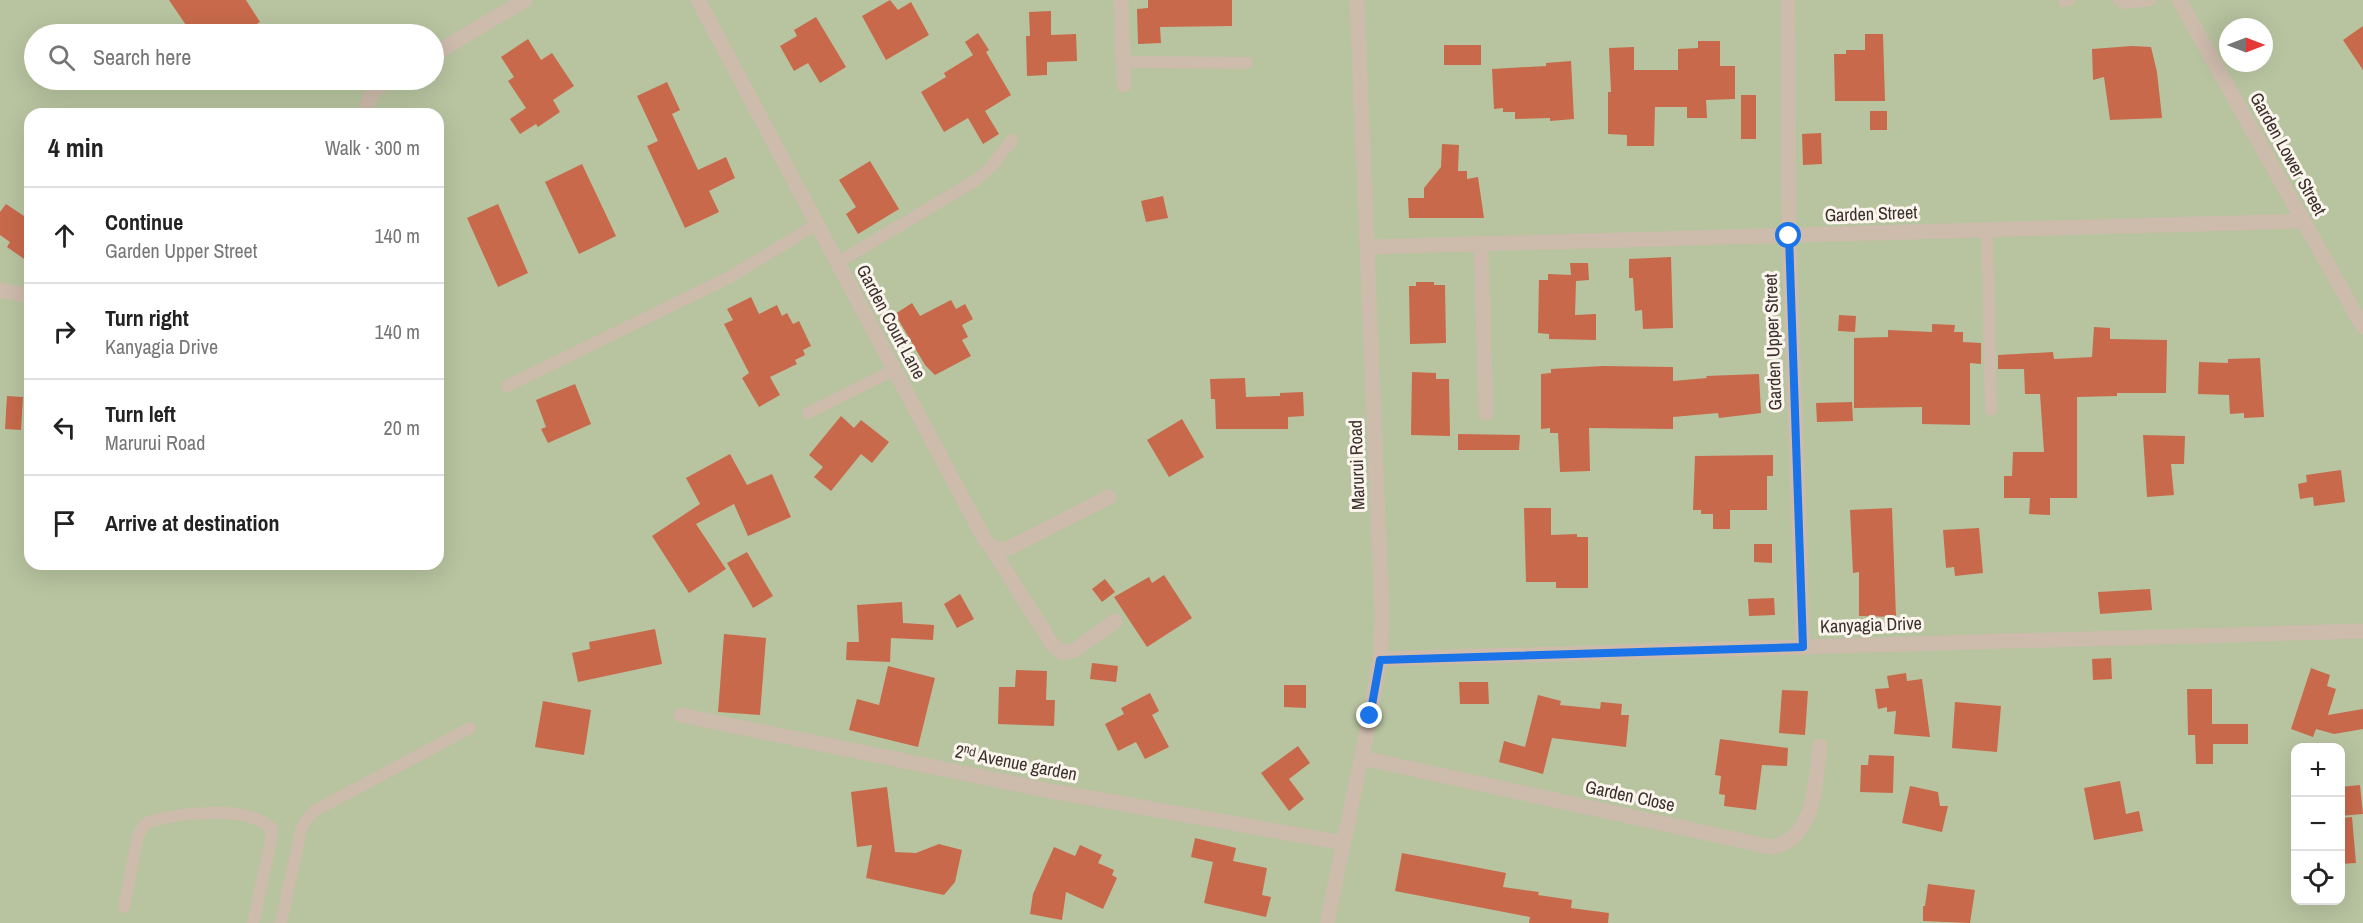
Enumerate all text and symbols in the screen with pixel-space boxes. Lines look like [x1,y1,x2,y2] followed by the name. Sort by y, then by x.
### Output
[2219,18,2273,72] north arrow
[24,24,444,90] search box
[45,41,78,74] icon: search
[93,42,191,72] text: Search here
[2244,88,2333,220] street label: Garden Lower Street
[48,130,104,165] text: 4 min
[325,134,420,161] text: Walk · 300 m
[1824,199,1918,228] street label: Garden Street
[105,207,183,237] text: Continue
[48,219,81,252] icon: ahead
[374,222,420,249] text: 140 m
[1775,222,1801,248] route start
[105,237,257,264] text: Garden Upper Street
[851,260,932,383] street label: Garden Court Lane
[1758,273,1787,411] street label: Garden Upper Street
[105,303,189,333] text: Turn right
[48,315,81,348] icon: right
[374,318,420,345] text: 140 m
[105,333,218,360] text: Kanyagia Drive
[105,399,176,429] text: Turn left
[48,411,81,444] icon: left
[384,414,420,441] text: 20 m
[1342,419,1371,511] street label: Marurui Road
[105,429,205,456] text: Marurui Road
[48,507,81,540] icon: arrive
[105,508,279,538] text: Arrive at destination
[1820,610,1922,639] street label: Kanyagia Drive
[1356,702,1382,728] route end
[953,738,1079,787] street label: 2ⁿᵈ Avenue garden
[2291,743,2345,905] map controls
[2291,743,2345,797] button: +
[1583,774,1677,817] street label: Garden Close
[2291,797,2345,851] button: −
[2291,851,2345,905] button: locate

